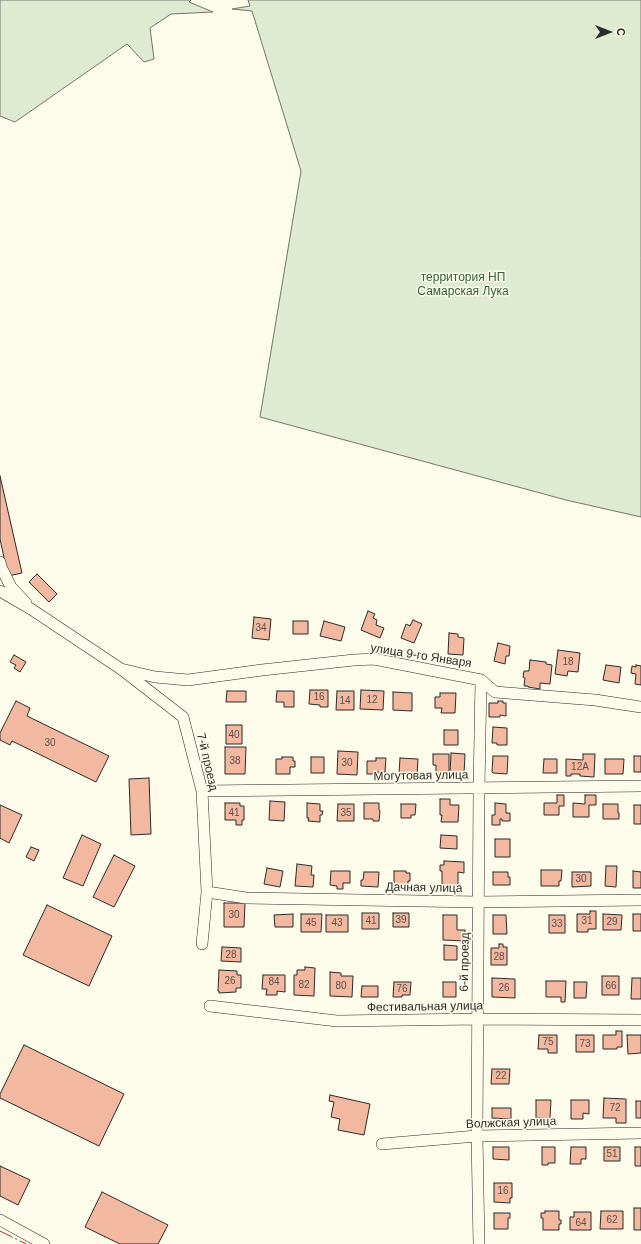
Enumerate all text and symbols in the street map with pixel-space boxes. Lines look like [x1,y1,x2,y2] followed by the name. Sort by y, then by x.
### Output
[589,12,629,52] north arrow
[615,28,627,36] text: С
[417,271,509,299] park label: территория НП Самарская Лука
[255,622,267,634] house number: 34
[369,641,473,671] street label: улица 9-го Января
[562,656,574,668] house number: 18
[313,691,325,703] house number: 16
[366,694,378,706] house number: 12
[339,695,351,707] house number: 14
[228,729,240,741] house number: 40
[193,732,221,792] street label: 7-й проезд
[44,737,56,749] house number: 30
[229,755,241,767] house number: 38
[341,757,353,769] house number: 30
[571,761,589,773] house number: 12А
[373,768,469,784] street label: Могутовая улица
[228,807,240,819] house number: 41
[340,807,352,819] house number: 35
[575,873,587,885] house number: 30
[385,880,463,896] street label: Дачная улица
[228,909,240,921] house number: 30
[395,914,407,926] house number: 39
[365,915,377,927] house number: 41
[581,915,593,927] house number: 31
[606,916,618,928] house number: 29
[305,917,317,929] house number: 45
[331,917,343,929] house number: 43
[551,918,563,930] house number: 33
[457,932,473,992] street label: 6-й проезд
[225,949,237,961] house number: 28
[493,951,505,963] house number: 28
[224,975,236,987] house number: 26
[268,976,280,988] house number: 84
[298,979,310,991] house number: 82
[335,980,347,992] house number: 80
[605,980,617,992] house number: 66
[498,982,510,994] house number: 26
[396,983,408,995] house number: 76
[367,999,483,1015] street label: Фестивальная улица
[542,1036,554,1048] house number: 75
[579,1038,591,1050] house number: 73
[495,1070,507,1082] house number: 22
[609,1102,621,1114] house number: 72
[466,1114,556,1132] street label: Волжская улица
[606,1148,618,1160] house number: 51
[497,1185,509,1197] house number: 16
[606,1214,618,1226] house number: 62
[575,1217,587,1229] house number: 64

